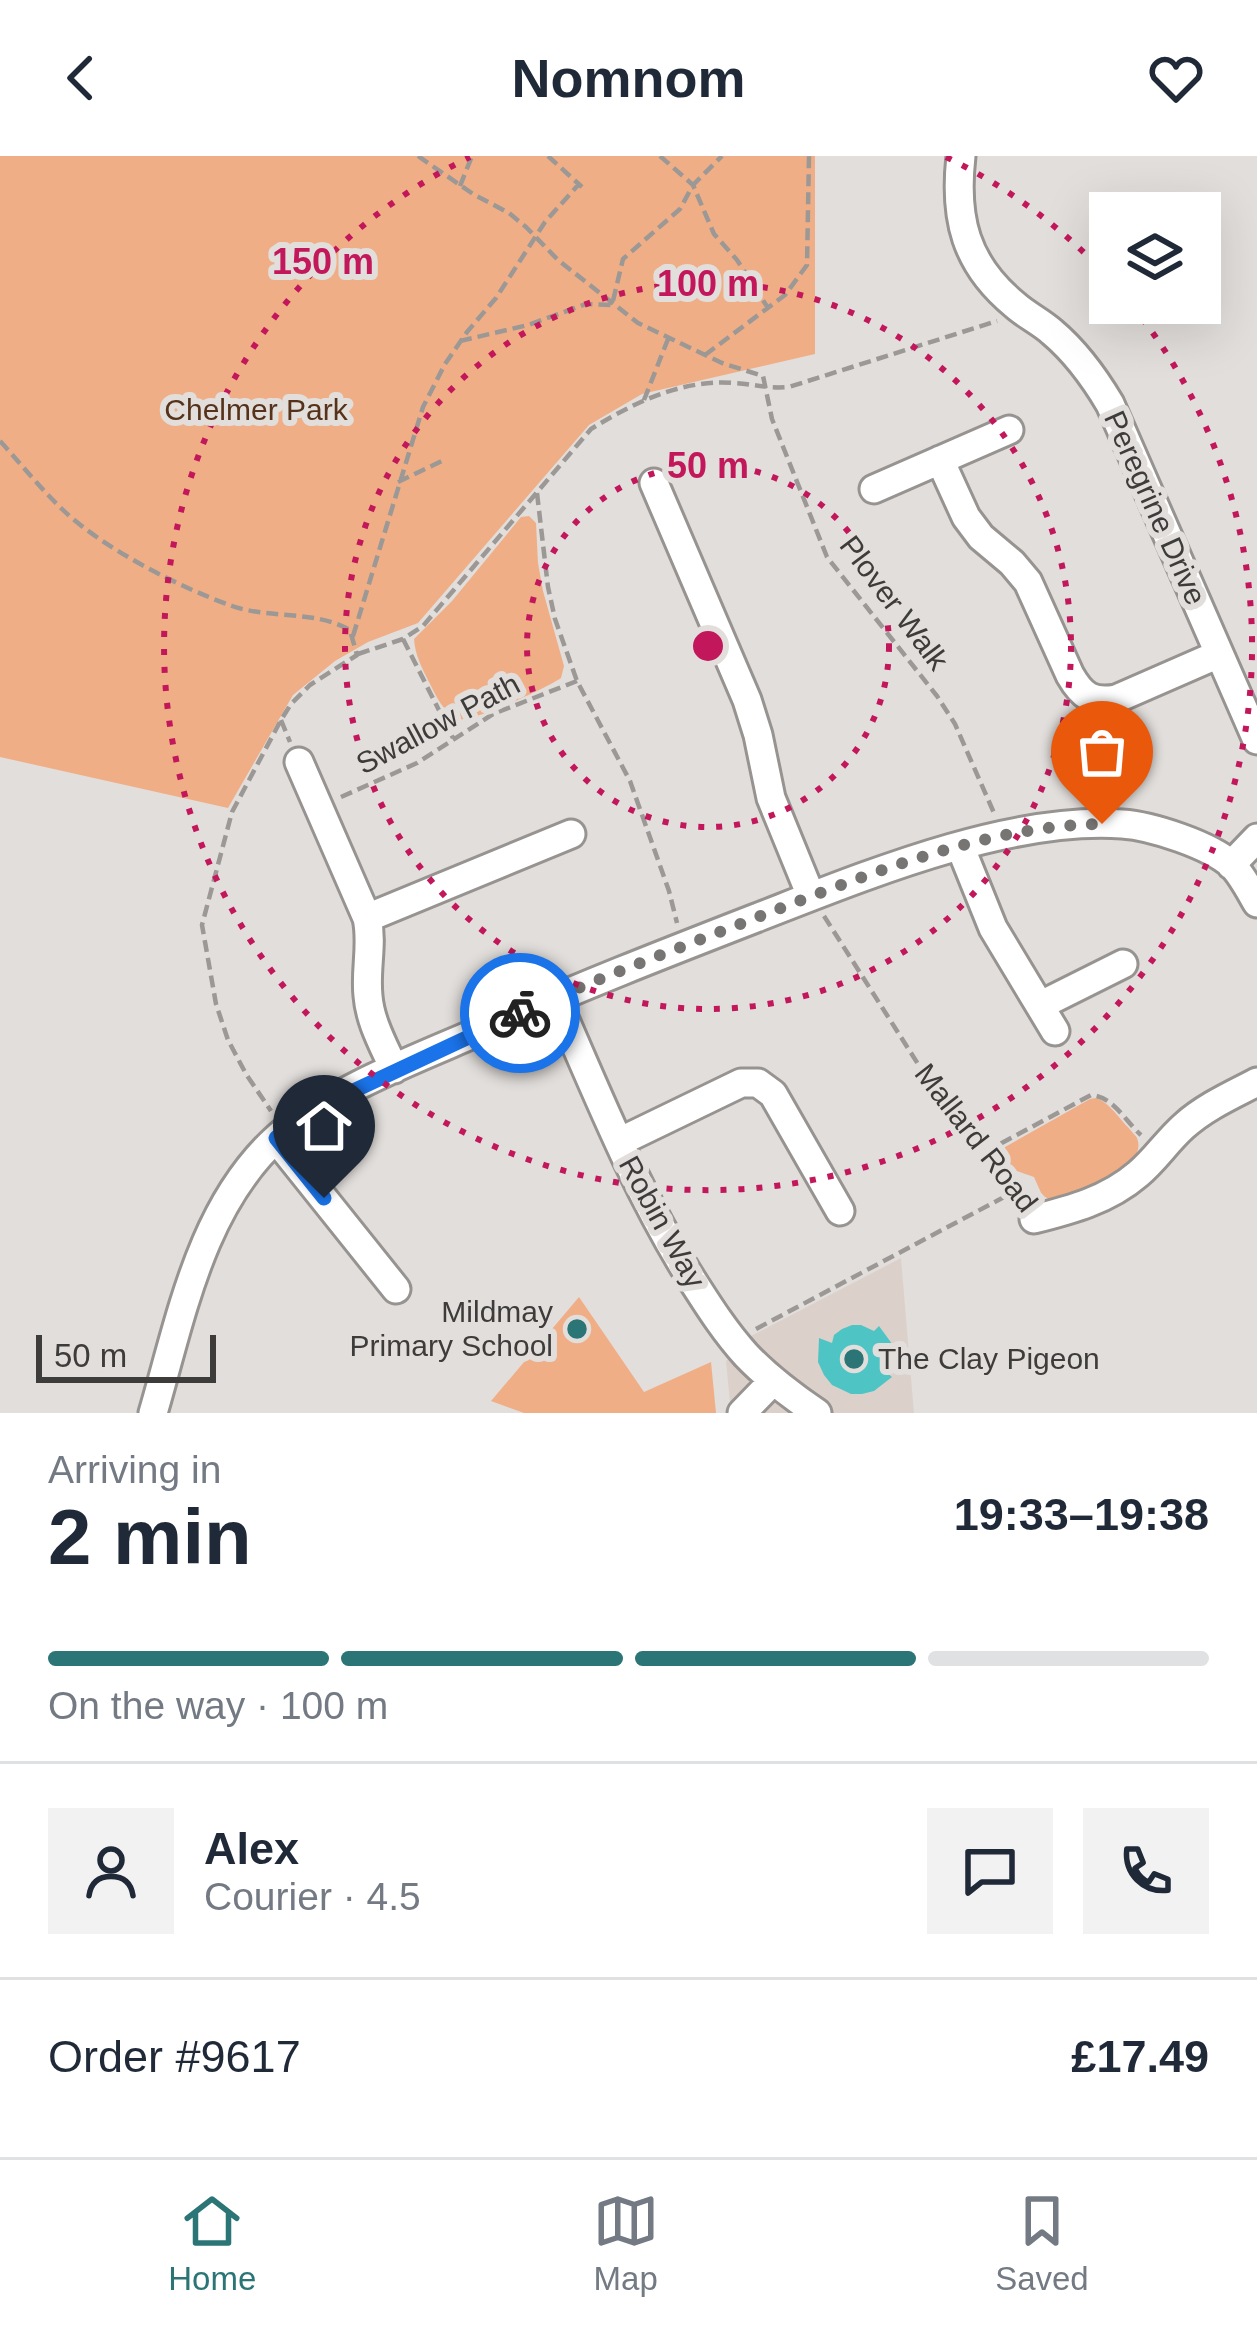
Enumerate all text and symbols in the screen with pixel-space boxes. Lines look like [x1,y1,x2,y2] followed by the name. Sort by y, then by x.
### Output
[48,45,114,111] icon: back
[1143,45,1209,111] icon: heart
[512,48,745,108] text: Nomnom
[1089,192,1221,324] map controls
[1089,192,1221,324] button: layers
[272,241,374,282] text: 150 m
[657,263,759,304] text: 100 m
[164,393,349,426] park label: Chelmer Park
[1098,406,1213,610] street label: Peregrine Drive
[667,445,749,486] text: 50 m
[833,529,956,677] street label: Plover Walk
[687,625,729,667] centre of rings
[351,667,525,780] street label: Swallow Path
[1051,701,1153,824] pin
[1069,719,1135,785] icon: bag
[460,953,580,1073] courier
[487,980,553,1046] icon: bike
[908,1057,1044,1218] street label: Mallard Road
[273,1075,375,1198] pin
[291,1093,357,1159] icon: home
[613,1150,712,1293] street label: Robin Way
[350,1295,553,1362] place label: Mildmay Primary School
[564,1316,590,1342] marker: Mildmay Primary School
[36,1329,216,1382] scale bar
[54,1337,127,1374] text: 50 m
[878,1342,1100,1375] place label: The Clay Pigeon
[841,1346,867,1372] marker: The Clay Pigeon
[48,1448,221,1491] text: Arriving in
[954,1489,1209,1540] text: 19:33–19:38
[48,1493,252,1581] text: 2 min
[48,1684,388,1727] text: On the way · 100 m
[48,1808,174,1934] button: person
[927,1808,1053,1934] button: chat
[1083,1808,1209,1934] button: phone
[204,1823,299,1874] text: Alex
[204,1875,421,1918] text: Courier · 4.5
[48,2031,301,2082] text: Order #9617
[1071,2031,1209,2082] text: £17.49
[168,2188,256,2298] tab: Home
[593,2188,659,2298] tab: Map
[995,2188,1089,2298] tab: Saved

